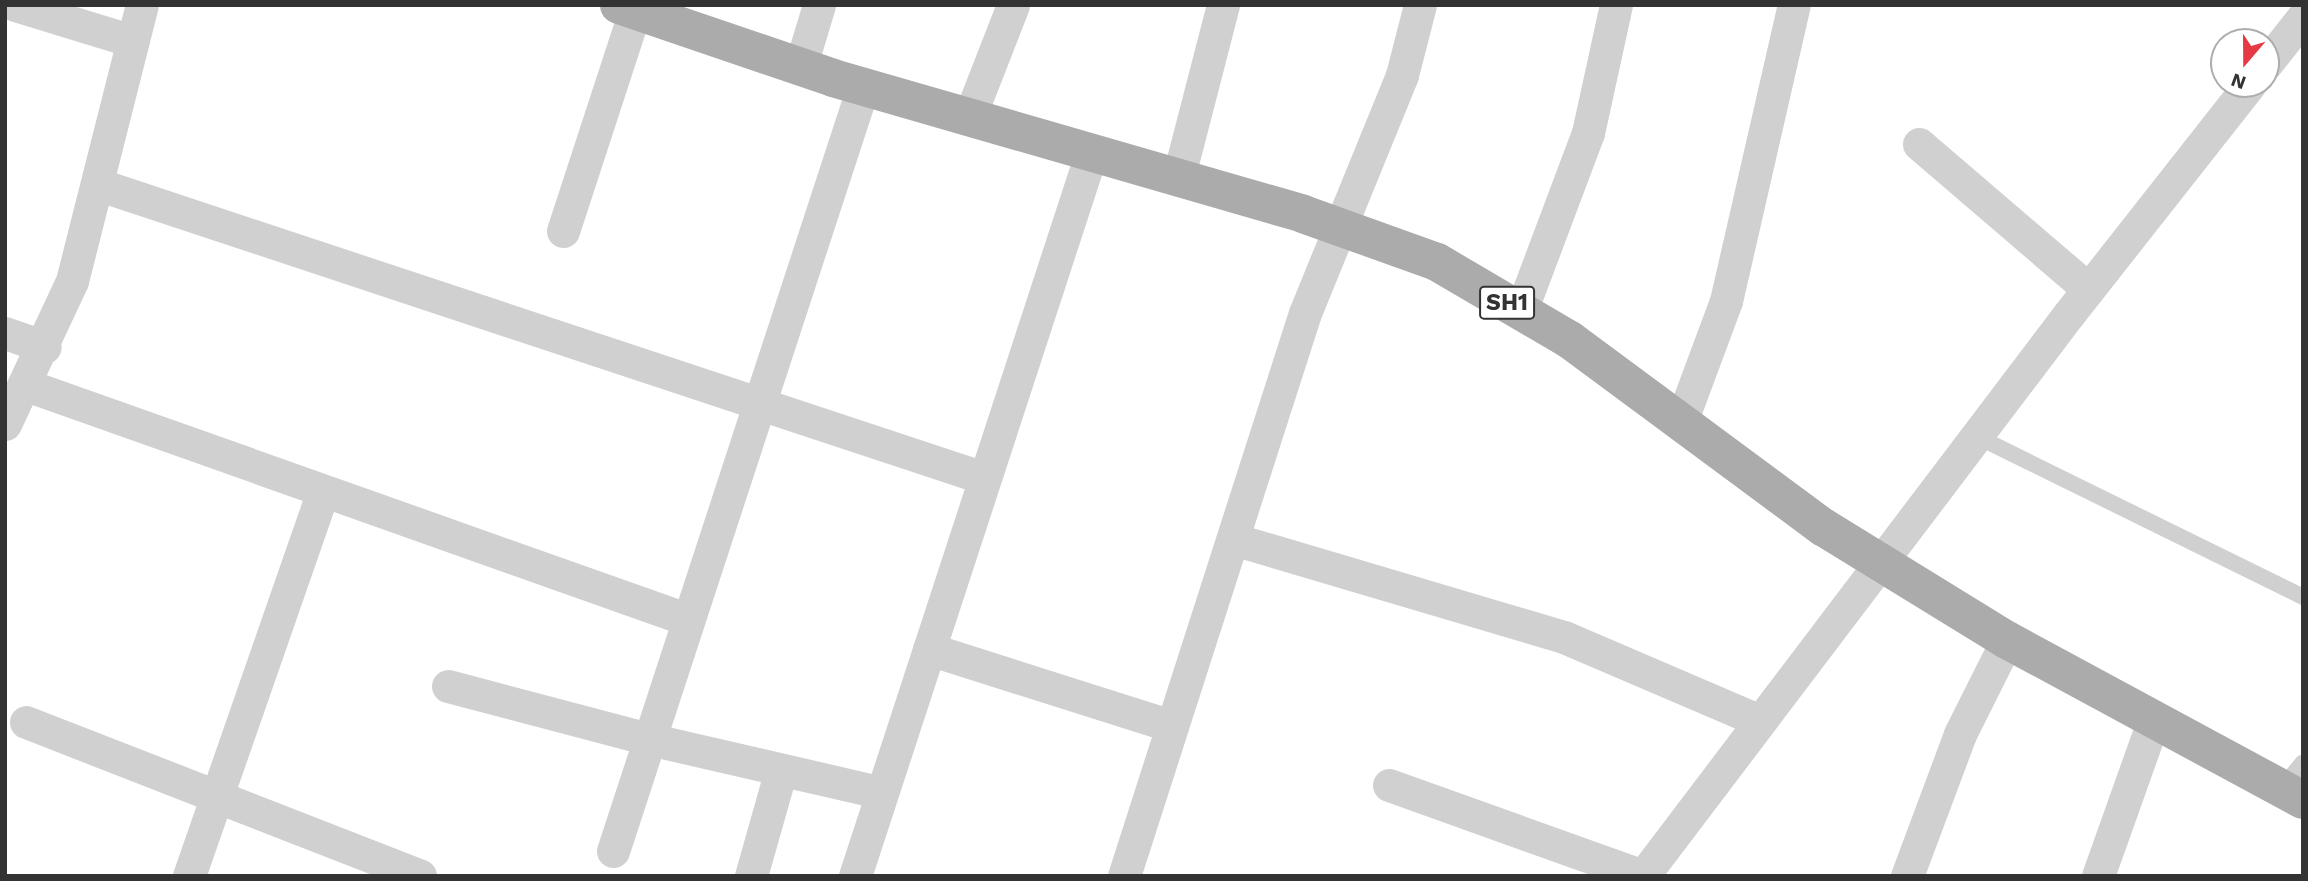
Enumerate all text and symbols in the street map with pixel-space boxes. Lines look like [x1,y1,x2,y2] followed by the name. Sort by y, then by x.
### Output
[2210,28,2280,98] north arrow
[2228,68,2249,95] text: N
[1479,284,1535,322] road number: SH1

